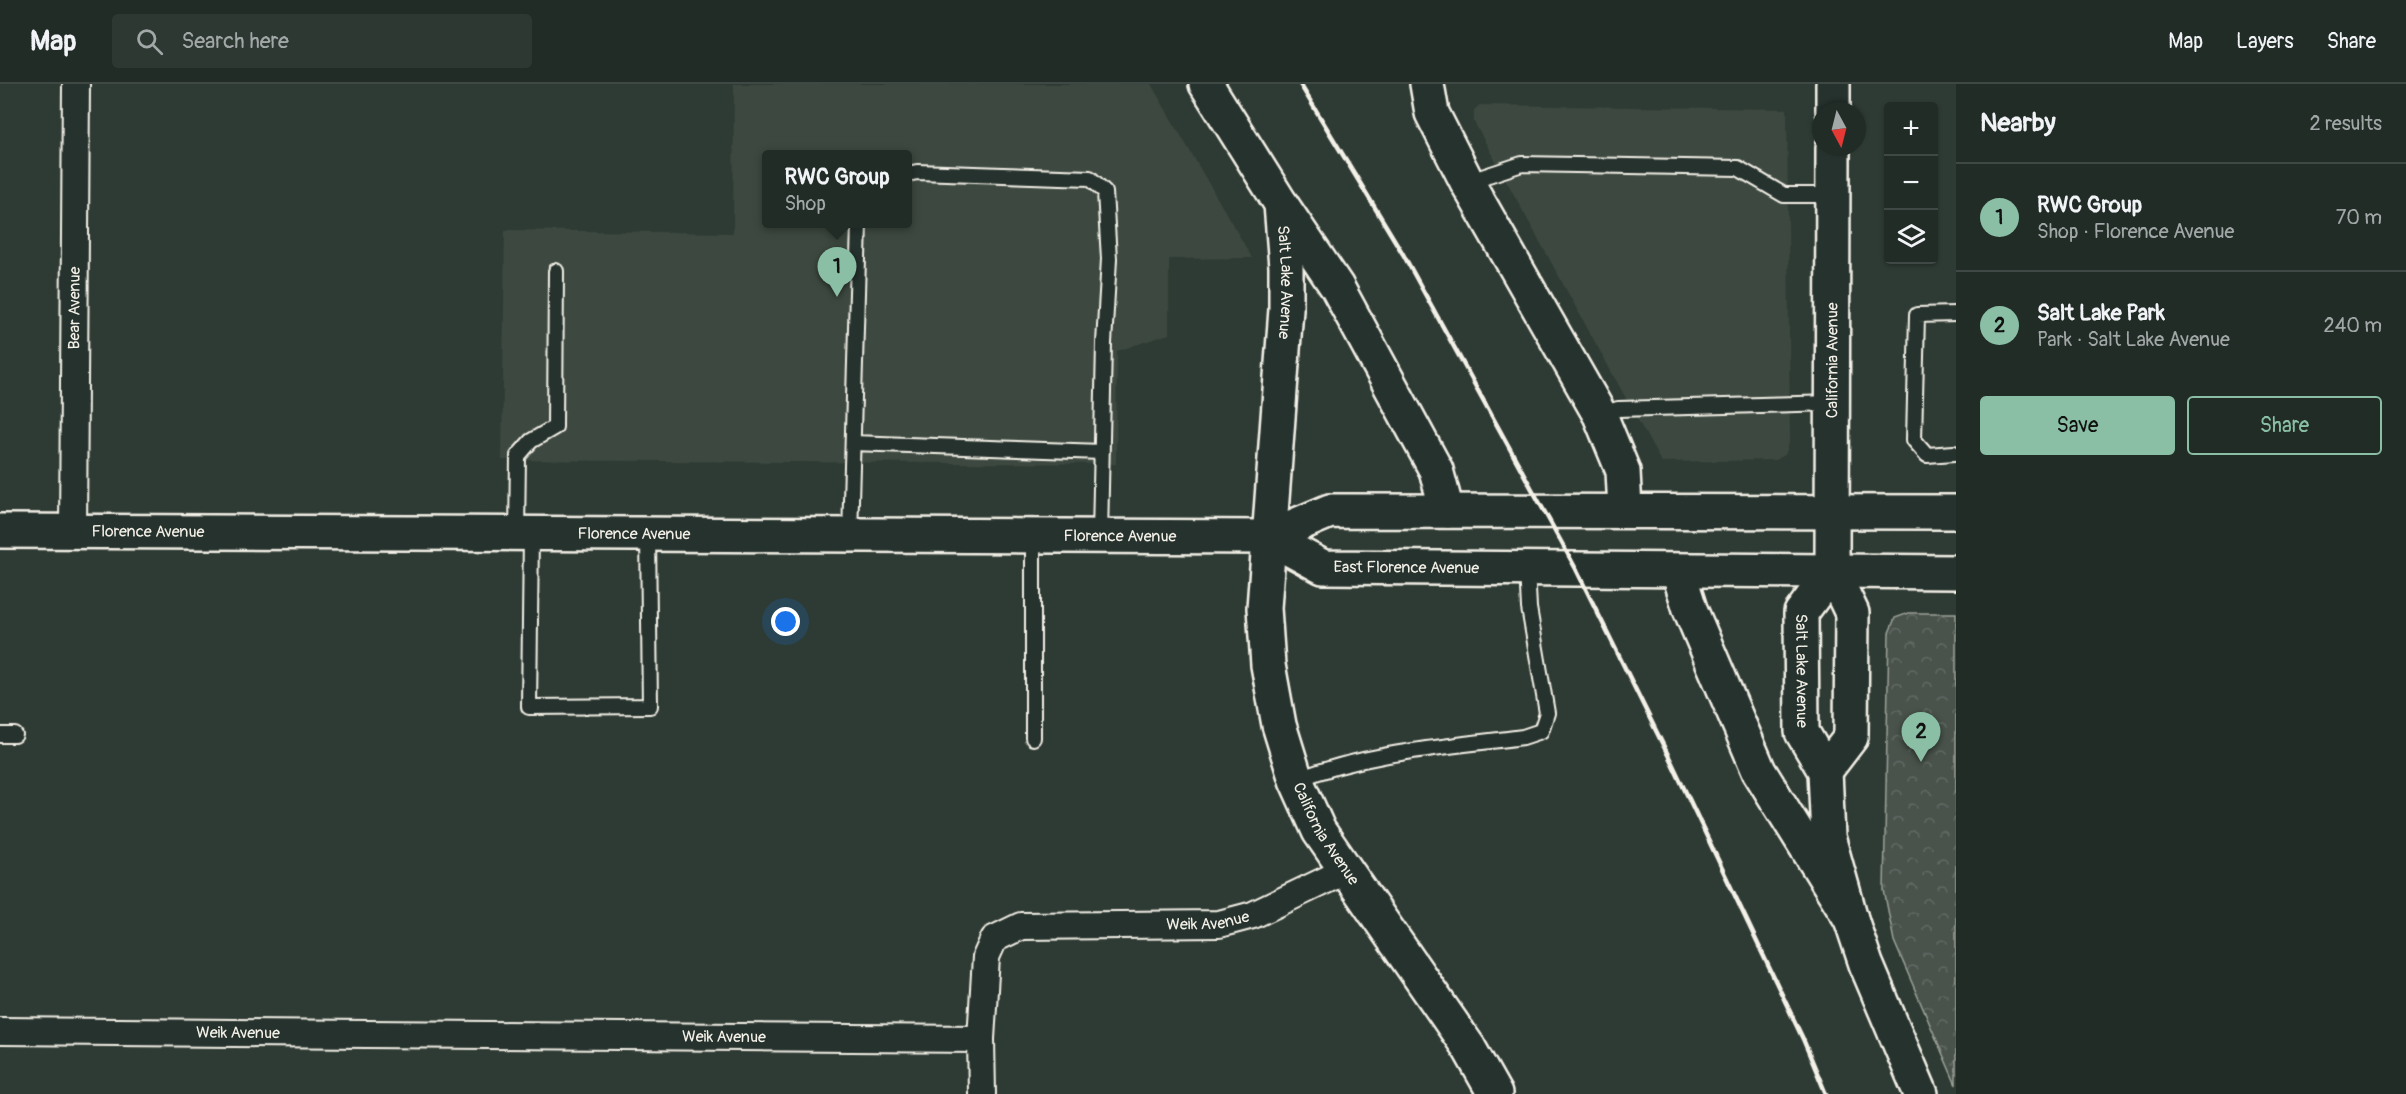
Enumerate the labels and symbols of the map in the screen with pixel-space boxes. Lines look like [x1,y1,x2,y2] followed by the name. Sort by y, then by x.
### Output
[1812,102,1866,156] north arrow
[1273,224,1296,340] street label: Salt Lake Avenue
[818,248,856,297] pin: 1
[64,266,85,349] street label: Bear Avenue
[1822,302,1843,418] street label: California Avenue
[92,521,205,542] street label: Florence Avenue
[578,524,691,544] street label: Florence Avenue
[1064,526,1177,547] street label: Florence Avenue
[1333,557,1479,578] street label: East Florence Avenue
[771,607,800,636] your location
[1791,614,1812,728] street label: Salt Lake Avenue
[1902,712,1940,762] pin: 2
[1288,779,1364,889] street label: California Avenue
[1166,906,1252,935] street label: Weik Avenue
[196,1023,280,1043] street label: Weik Avenue
[682,1027,766,1047] street label: Weik Avenue

